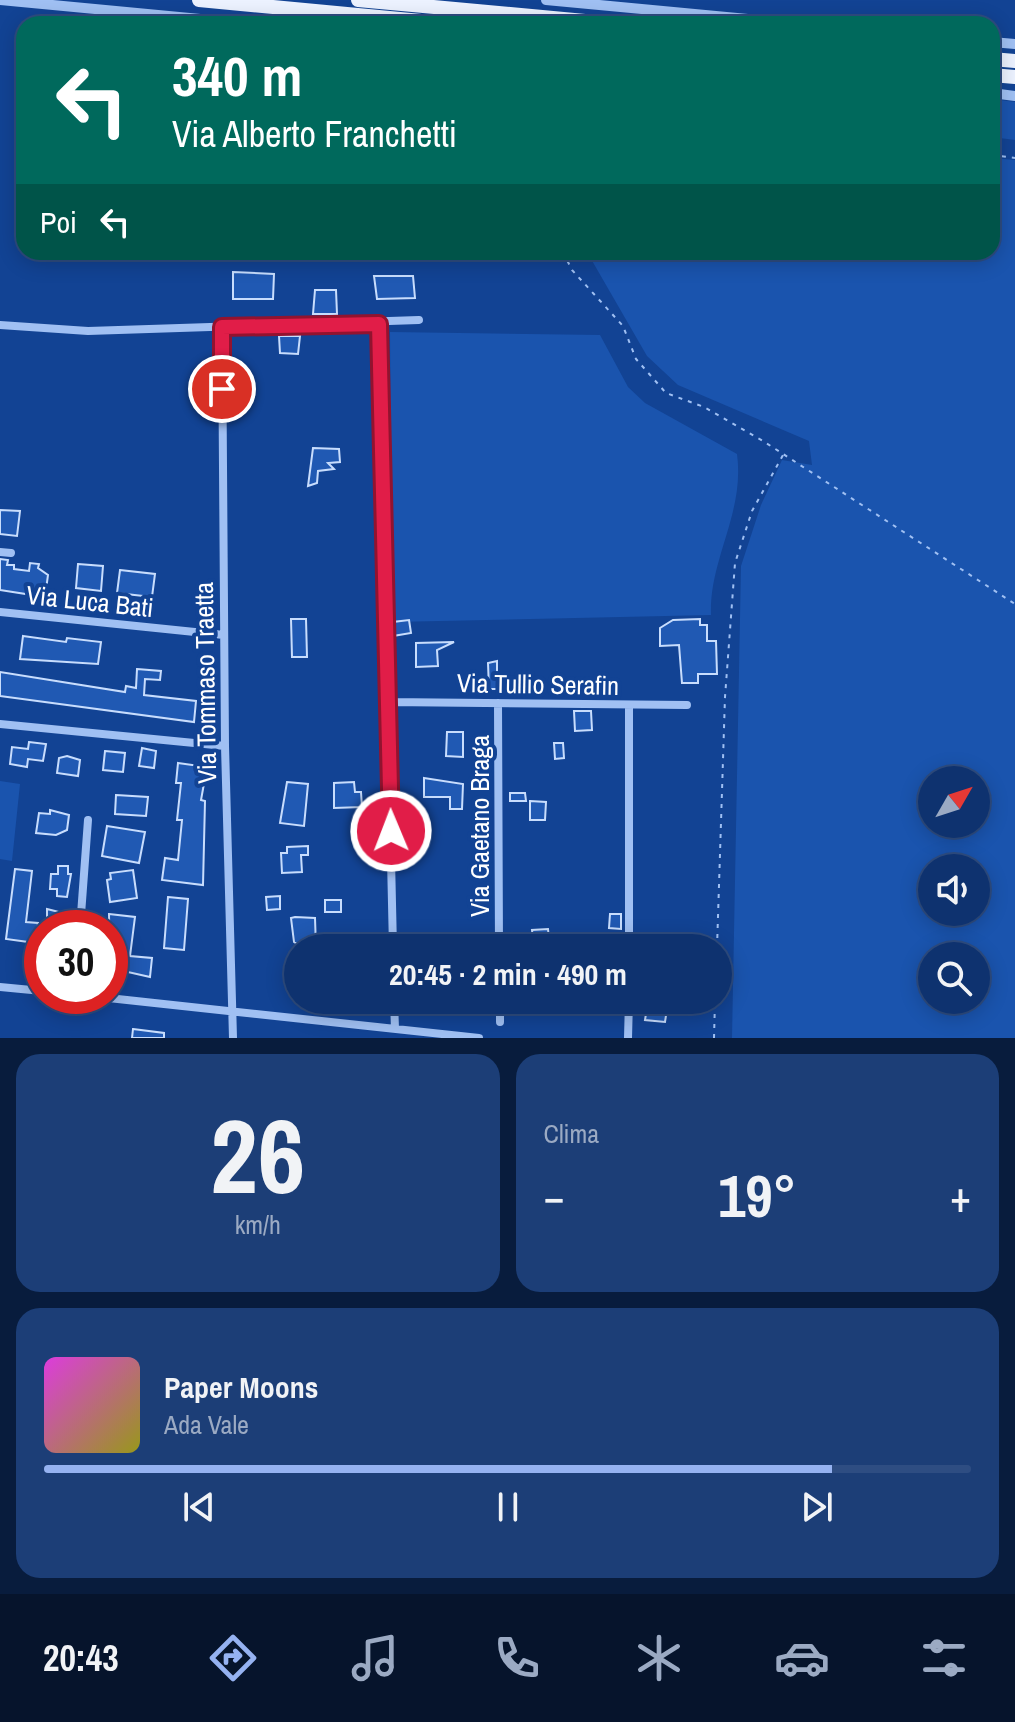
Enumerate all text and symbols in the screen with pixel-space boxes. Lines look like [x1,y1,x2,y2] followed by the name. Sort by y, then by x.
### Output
[172,38,302,113] text: 340 m
[40,48,144,152] icon: left
[172,110,457,158] text: Via Alberto Franchetti
[93,200,137,244] icon: left
[40,202,77,242] text: Poi
[188,355,256,423] pin
[200,367,244,411] icon: arrive
[25,577,155,625] street label: Via Luca Bati
[186,582,224,784] street label: Via Tommaso Traetta
[457,665,619,703] street label: Via Tullio Serafin
[462,735,497,917] street label: Via Gaetano Braga
[918,766,990,838] north arrow
[918,766,990,1014] map controls
[349,789,433,873] position arrow
[918,854,990,926] button: sound
[24,910,128,1014] speed limit sign: 30
[918,942,990,1014] button: search
[389,954,627,994] text: 20:45 · 2 min · 490 m
[210,1085,305,1225] text: 26
[544,1116,599,1151] text: Clima
[718,1155,797,1236] text: 19°
[544,1166,565,1226] text: −
[950,1166,971,1226] text: +
[235,1207,281,1242] text: km/h
[164,1367,318,1407] text: Paper Moons
[164,1407,249,1442] text: Ada Vale
[177,1485,221,1529] icon: previous
[486,1485,530,1529] icon: pause
[795,1485,839,1529] icon: next
[205,1630,261,1686] icon: directions
[347,1630,403,1686] icon: music
[489,1630,545,1686] icon: phone
[631,1630,687,1686] icon: climate
[774,1630,830,1686] icon: car
[916,1630,972,1686] icon: filters
[43,1634,119,1682] text: 20:43

